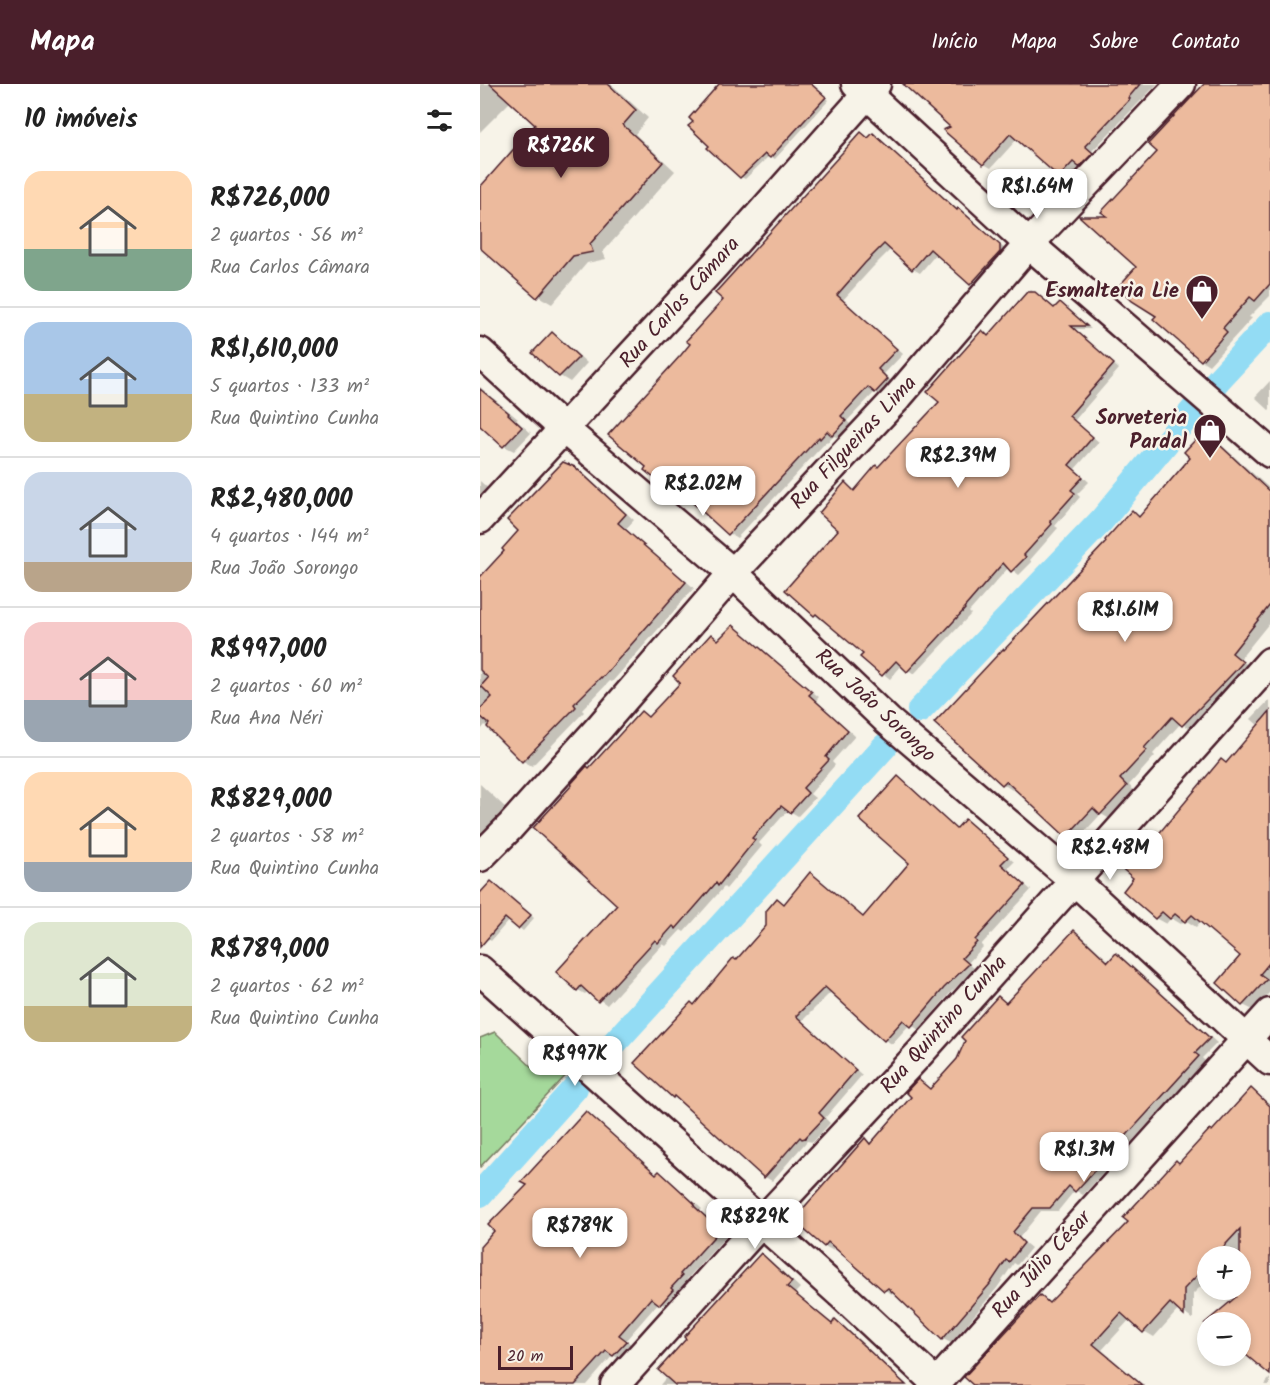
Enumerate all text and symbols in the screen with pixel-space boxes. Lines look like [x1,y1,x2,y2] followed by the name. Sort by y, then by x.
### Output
[30,20,95,65] text: Mapa
[931,26,978,59] text: Início
[1011,26,1057,59] text: Mapa
[1090,26,1138,59] text: Sobre
[1171,26,1240,59] text: Contato
[24,99,138,141] text: 10 imóveis
[423,104,456,137] icon: filters
[512,128,610,179] pin: R$726K
[527,131,595,163] text: R$726K
[982,169,1092,220] pin: R$1.64M
[1001,172,1073,204] text: R$1.64M
[210,178,329,220] text: R$726,000
[72,195,144,267] icon: home
[210,220,363,252] text: 2 quartos · 56 m²
[612,230,748,376] street label: Rua Carlos Câmara
[210,252,370,284] text: Rua Carlos Câmara
[1184,273,1220,320] shop icon: Esmalteria Lie
[1045,275,1179,308] place label: Esmalteria Lie
[210,329,338,371] text: R$1,610,000
[72,346,144,418] icon: home
[783,368,925,518] street label: Rua Filgueiras Lima
[210,371,369,403] text: 5 quartos · 133 m²
[1096,402,1187,459] place label: Sorveteria Pardal
[210,403,379,435] text: Rua Quintino Cunha
[1192,412,1228,459] shop icon: Sorveteria Pardal
[903,438,1013,489] pin: R$2.39M
[920,441,996,473] text: R$2.39M
[648,466,758,517] pin: R$2.02M
[664,469,742,501] text: R$2.02M
[210,479,353,521] text: R$2,480,000
[72,496,144,568] icon: home
[210,521,369,553] text: 4 quartos · 144 m²
[210,553,358,585] text: Rua João Sorongo
[1070,592,1180,643] pin: R$1.61M
[1092,595,1158,627] text: R$1.61M
[210,629,326,671] text: R$997,000
[807,641,943,771] street label: Rua João Sorongo
[72,646,144,718] icon: home
[210,671,362,703] text: 2 quartos · 60 m²
[210,703,323,735] text: Rua Ana Néri
[210,779,332,821] text: R$829,000
[72,796,144,868] icon: home
[210,821,364,853] text: 2 quartos · 58 m²
[1055,830,1165,881] pin: R$2.48M
[1071,833,1149,865] text: R$2.48M
[210,853,379,885] text: Rua Quintino Cunha
[210,929,329,971] text: R$789,000
[72,946,144,1018] icon: home
[872,948,1016,1102] street label: Rua Quintino Cunha
[210,971,364,1003] text: 2 quartos · 62 m²
[210,1003,379,1035] text: Rua Quintino Cunha
[526,1036,624,1087] pin: R$997K
[542,1039,608,1071] text: R$997K
[1035,1132,1133,1183] pin: R$1.3M
[1054,1135,1114,1167] text: R$1.3M
[706,1199,804,1250] pin: R$829K
[720,1202,790,1234] text: R$829K
[984,1203,1101,1327] street label: Rua Júlio César
[531,1208,629,1259] pin: R$789K
[546,1211,614,1243] text: R$789K
[1197,1246,1251,1366] map controls
[1197,1246,1251,1300] button: +
[1197,1312,1251,1366] button: −
[498,1343,573,1370] scale bar
[507,1344,543,1369] text: 20 m

